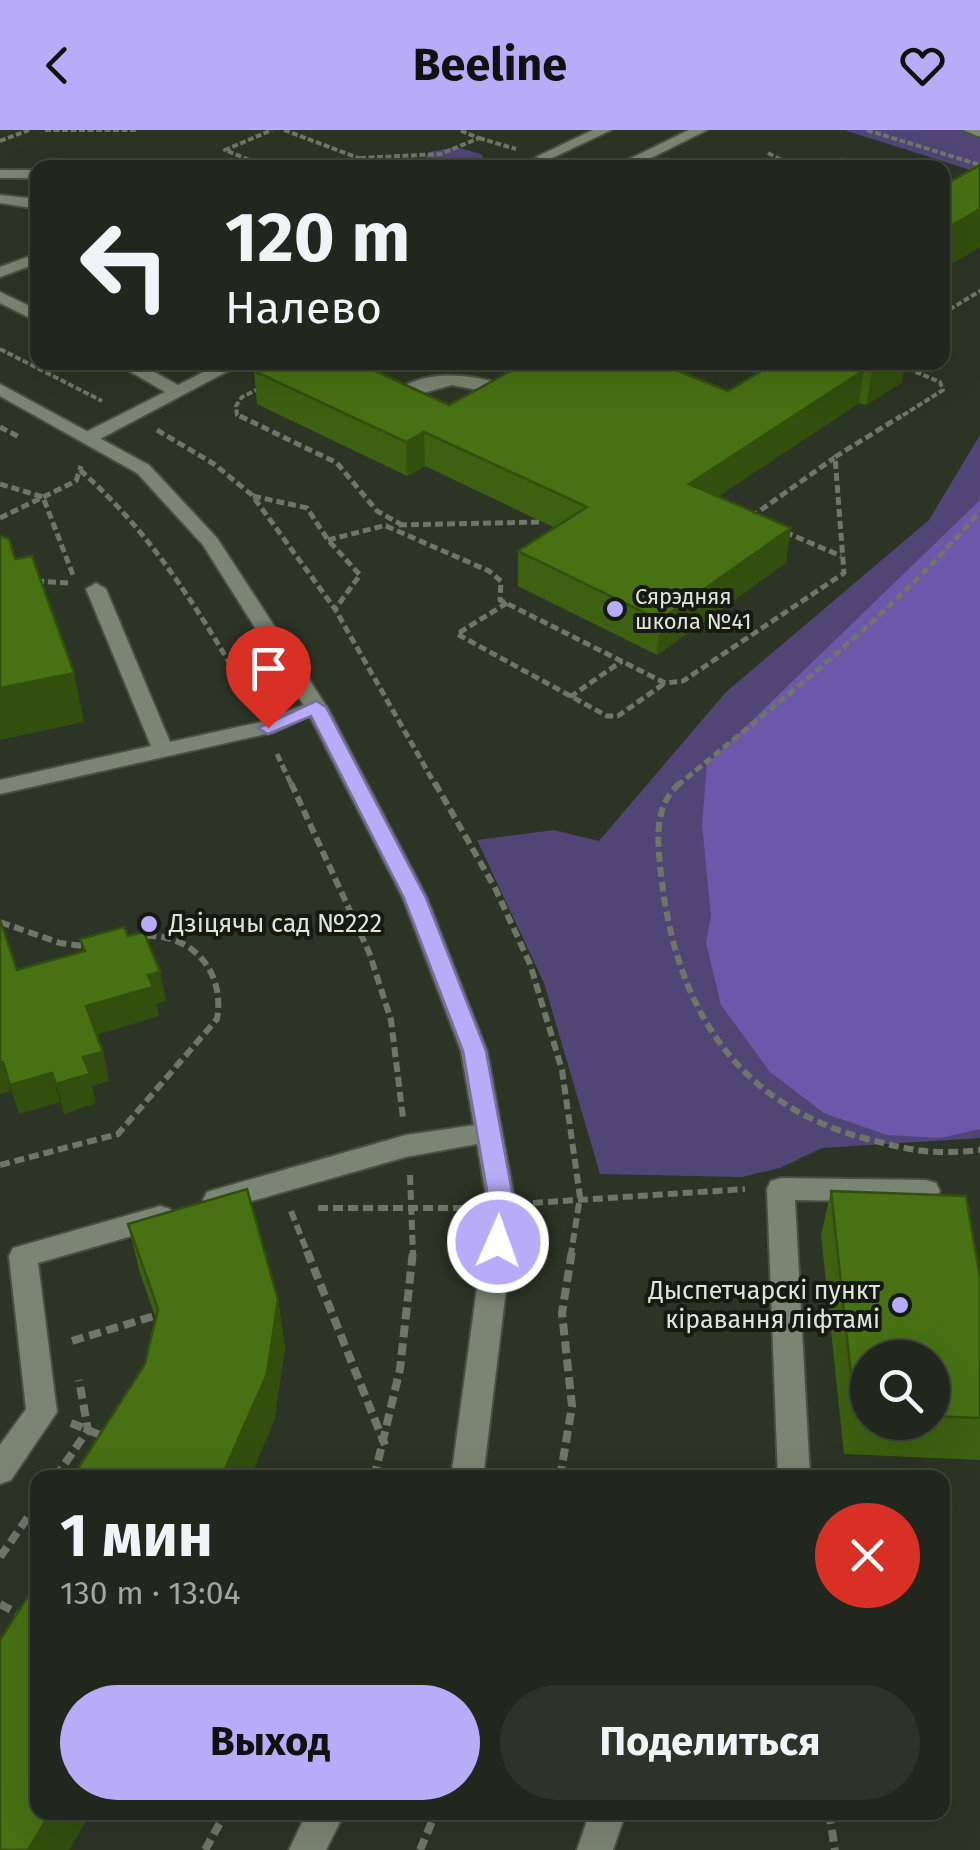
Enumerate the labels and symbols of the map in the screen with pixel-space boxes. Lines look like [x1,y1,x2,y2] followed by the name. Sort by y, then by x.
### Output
[635,583,751,635] place label: Сярэдняя школа №41
[604,598,626,620] marker: Сярэдняя школа №41
[226,626,311,729] pin
[168,909,382,939] place label: Дзіцячы сад №222
[138,913,160,935] marker: Дзіцячы сад №222
[446,1190,550,1294] position arrow
[647,1276,881,1335] place label: Дыспетчарскі пункт кіравання ліфтамі
[889,1294,911,1316] marker: Дыспетчарскі пункт кіравання ліфтамі

